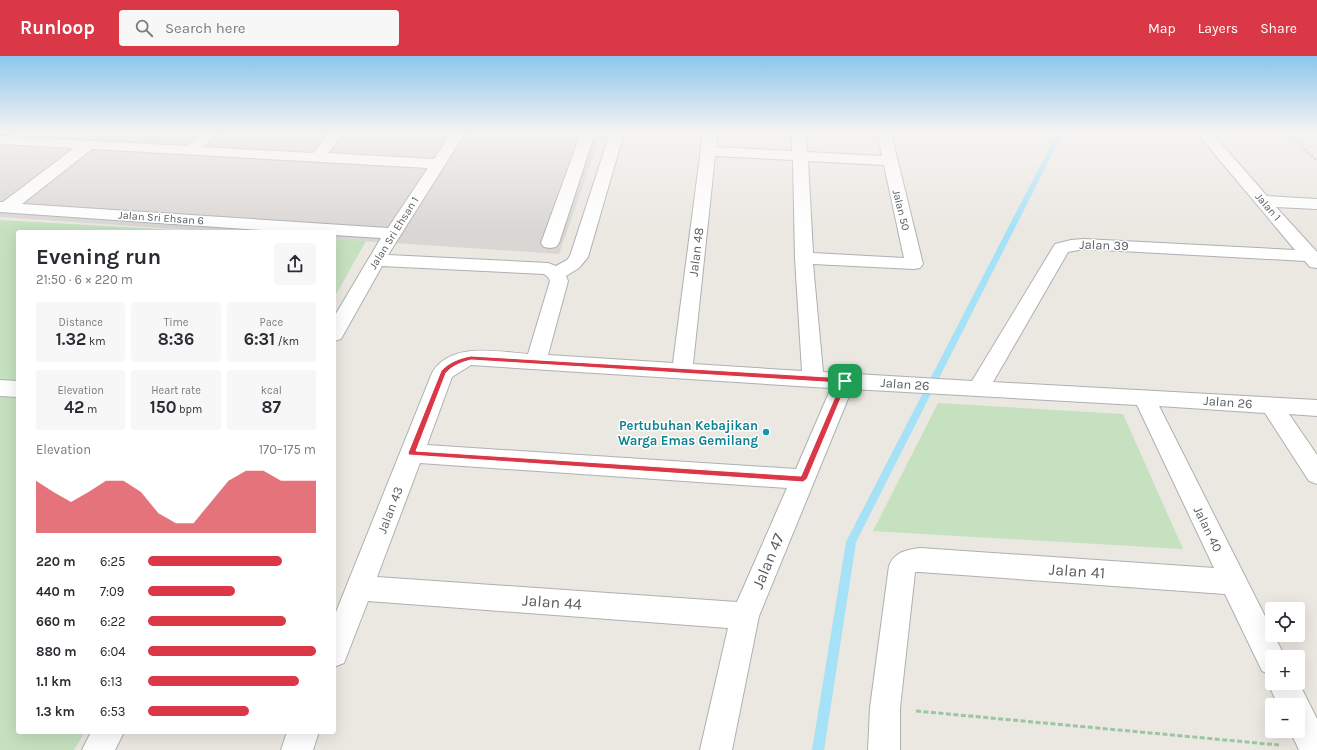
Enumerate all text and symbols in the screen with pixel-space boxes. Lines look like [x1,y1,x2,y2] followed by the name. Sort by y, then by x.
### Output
[119,10,399,46] search box
[20,17,95,39] text: Runloop
[133,17,155,39] icon: search
[165,19,246,37] text: Search here
[1148,20,1176,37] text: Map
[1198,20,1238,37] text: Layers
[1260,20,1297,37] text: Share
[890,188,912,232] street label: Jalan 50
[1252,190,1284,224] street label: Jalan 1
[367,194,421,272] street label: Jalan Sri Ehsan 1
[118,209,204,227] street label: Jalan Sri Ehsan 6
[686,227,706,277] street label: Jalan 48
[1079,237,1129,253] street label: Jalan 39
[274,243,316,285] button: share
[36,244,161,270] text: Evening run
[36,272,133,287] text: 21:50 · 6 × 220 m
[58,316,103,329] text: Distance
[164,316,188,329] text: Time
[260,316,283,329] text: Pace
[56,329,86,349] text: 1.32
[158,329,194,349] text: 8:36
[244,329,275,349] text: 6:31
[86,335,106,348] text: km
[275,335,299,348] text: /km
[828,364,862,398] pin
[834,370,856,392] icon: arrive
[880,375,930,393] street label: Jalan 26
[57,384,104,397] text: Elevation
[151,384,201,397] text: Heart rate
[261,384,282,397] text: kcal
[1203,393,1253,411] street label: Jalan 26
[64,397,84,417] text: 42
[150,397,176,417] text: 150
[262,397,281,417] text: 87
[84,403,97,416] text: m
[176,403,202,416] text: bpm
[618,418,758,448] place label: Pertubuhan Kebajikan Warga Emas Gemilang
[761,427,771,437] marker: Pertubuhan Kebajikan Warga Emas Gemilang
[36,442,91,457] text: Elevation
[259,442,316,457] text: 170–175 m
[374,484,406,536] street label: Jalan 43
[1190,504,1226,555] street label: Jalan 40
[748,530,788,592] street label: Jalan 47
[36,554,76,569] text: 220 m
[100,554,125,569] text: 6:25
[1048,560,1106,582] street label: Jalan 41
[36,584,75,599] text: 440 m
[100,584,124,599] text: 7:09
[521,590,583,614] street label: Jalan 44
[1265,602,1305,738] map controls
[1265,602,1305,642] button: locate
[36,614,76,629] text: 660 m
[100,614,126,629] text: 6:22
[36,644,77,659] text: 880 m
[100,644,125,659] text: 6:04
[1265,650,1305,690] button: +
[36,674,71,689] text: 1.1 km
[100,674,122,689] text: 6:13
[1265,698,1305,738] button: −
[36,704,75,719] text: 1.3 km
[100,704,125,719] text: 6:53

